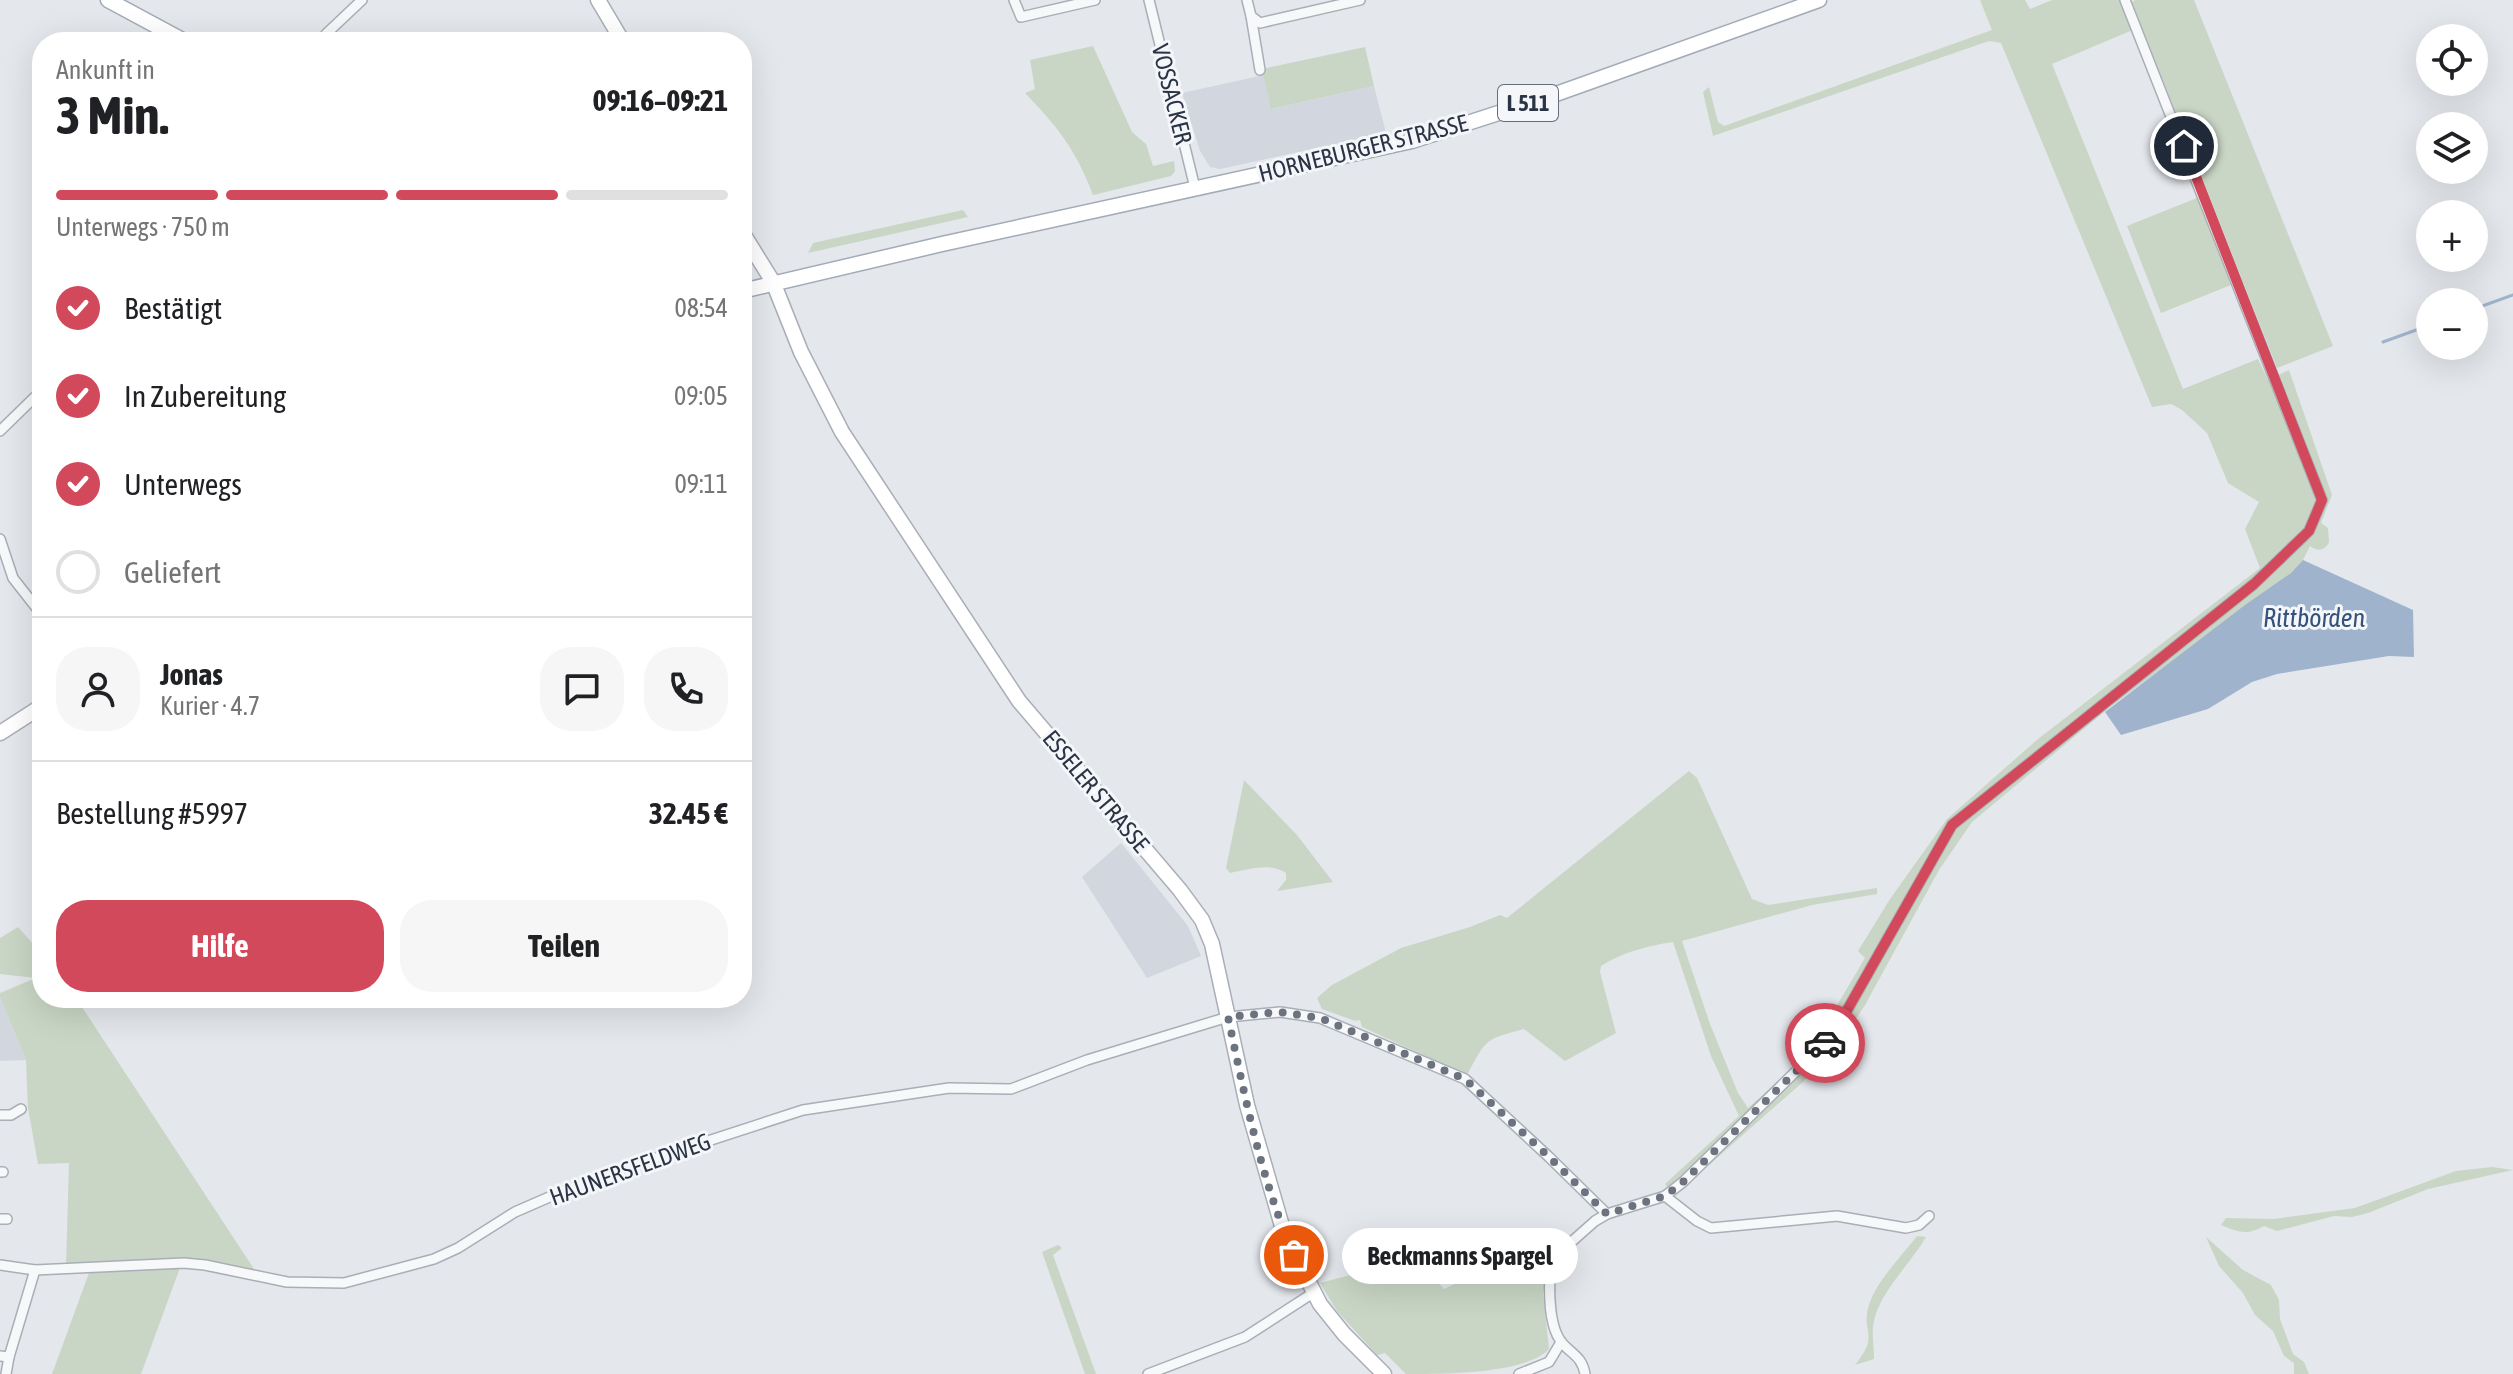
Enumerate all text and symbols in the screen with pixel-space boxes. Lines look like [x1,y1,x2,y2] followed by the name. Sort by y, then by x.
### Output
[2416,24,2488,360] map controls
[2416,24,2488,96] button: locate
[1147,41,1197,147] street label: VOSSACKER
[56,55,155,85] text: Ankunft in
[593,83,728,117] text: 09:16–09:21
[56,85,169,145] text: 3 Min.
[1498,85,1558,121] road number: L 511
[1256,109,1470,187] street label: HORNEBURGER STRASSE
[2150,112,2218,180] pin
[2416,112,2488,184] button: layers
[2162,124,2206,168] icon: home
[2416,200,2488,272] button: +
[56,212,230,242] text: Unterwegs · 750 m
[56,286,100,330] icon: check
[2416,288,2488,360] button: −
[124,291,222,325] text: Bestätigt
[674,293,728,323] text: 08:54
[56,374,100,418] icon: check
[124,379,286,413] text: In Zubereitung
[674,381,728,411] text: 09:05
[56,462,100,506] icon: check
[124,467,242,501] text: Unterwegs
[674,469,728,499] text: 09:11
[124,555,221,589] text: Geliefert
[2263,603,2365,633] water label: Rittbörden
[56,647,140,731] button: person
[540,647,624,731] button: chat
[644,647,728,731] button: phone
[160,657,223,691] text: Jonas
[160,691,260,721] text: Kurier · 4.7
[1037,725,1155,857] street label: ESSELER STRASSE
[56,796,248,830] text: Bestellung #5997
[649,796,728,830] text: 32.45 €
[56,900,384,992] button: Hilfe
[400,900,728,992] button: Teilen
[1785,1003,1865,1083] courier
[1803,1021,1847,1065] icon: car
[546,1127,714,1211] street label: HAUNERSFELDWEG
[1260,1221,1328,1289] pin
[1342,1227,1578,1283] callout: Beckmanns Spargel
[1272,1233,1316,1277] icon: bag
[1367,1241,1553,1271] text: Beckmanns Spargel

